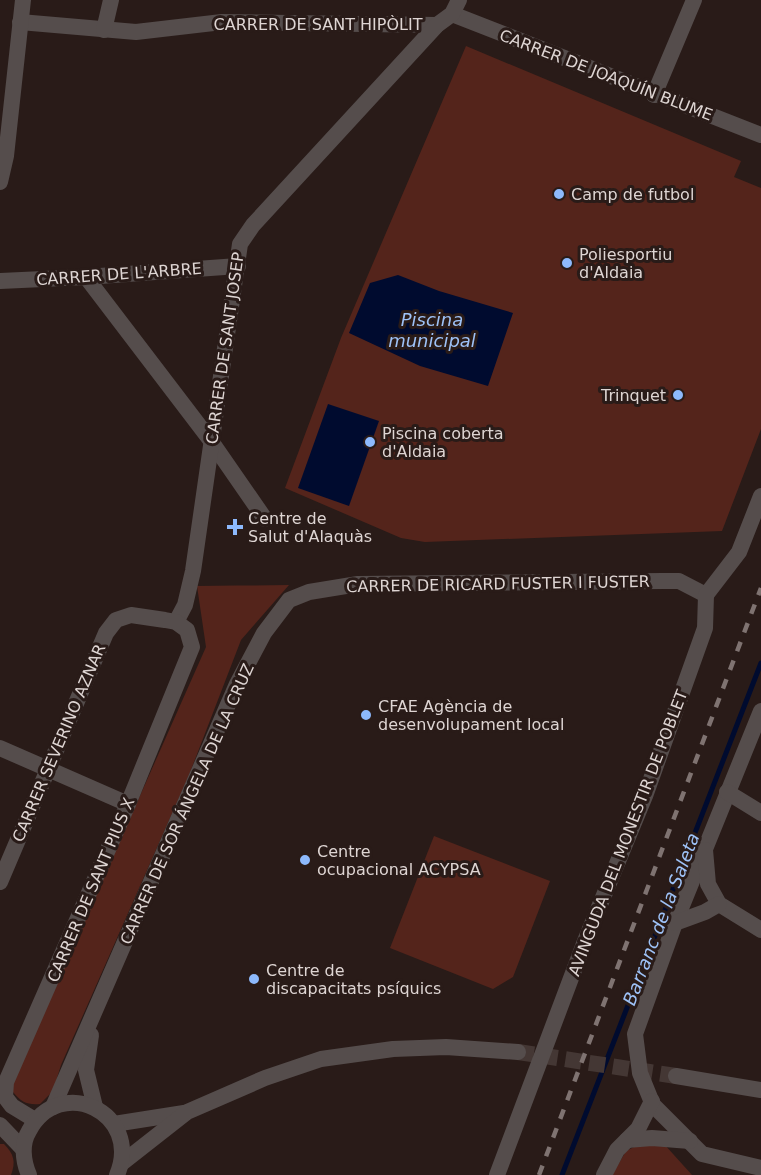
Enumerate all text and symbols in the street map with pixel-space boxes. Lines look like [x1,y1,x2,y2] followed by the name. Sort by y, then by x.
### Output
[214,15,423,34] street label: CARRER DE SANT HIPÒLIT
[497,26,715,124] street label: CARRER DE JOAQUÍN BLUME
[571,185,694,204] place label: Camp de futbol
[552,187,566,201] marker: Camp de futbol
[579,245,672,282] place label: Poliesportiu d'Aldaia
[202,250,248,445] street label: CARRER DE SANT JOSEP
[560,256,574,270] marker: Poliesportiu d'Aldaia
[36,259,202,289] street label: CARRER DE L'ARBRE
[388,309,476,351] water label: Piscina municipal
[600,386,666,405] place label: Trinquet
[671,388,685,402] marker: Trinquet
[382,424,504,461] place label: Piscina coberta d'Aldaia
[363,435,377,449] marker: Piscina coberta d'Aldaia
[248,509,372,546] place label: Centre de Salut d'Alaquàs
[226,518,244,536] marker: Centre de Salut d'Alaquàs
[346,572,650,596] street label: CARRER DE RICARD FUSTER I FUSTER
[9,641,109,845] street label: CARRER SEVERINO AZNAR
[116,661,258,947] street label: CARRER DE SOR ÁNGELA DE LA CRUZ
[564,687,692,979] street label: AVINGUDA DEL MONESTIR DE POBLET
[378,697,564,734] place label: CFAE Agència de desenvolupament local
[359,708,373,722] marker: CFAE Agència de desenvolupament local
[43,795,139,985] street label: CARRER DE SANT PIUS X
[618,830,704,1008] water label: Barranc de la Saleta
[317,842,481,879] place label: Centre ocupacional ACYPSA
[298,853,312,867] marker: Centre ocupacional ACYPSA
[266,961,441,998] place label: Centre de discapacitats psíquics
[247,972,261,986] marker: Centre de discapacitats psíquics

